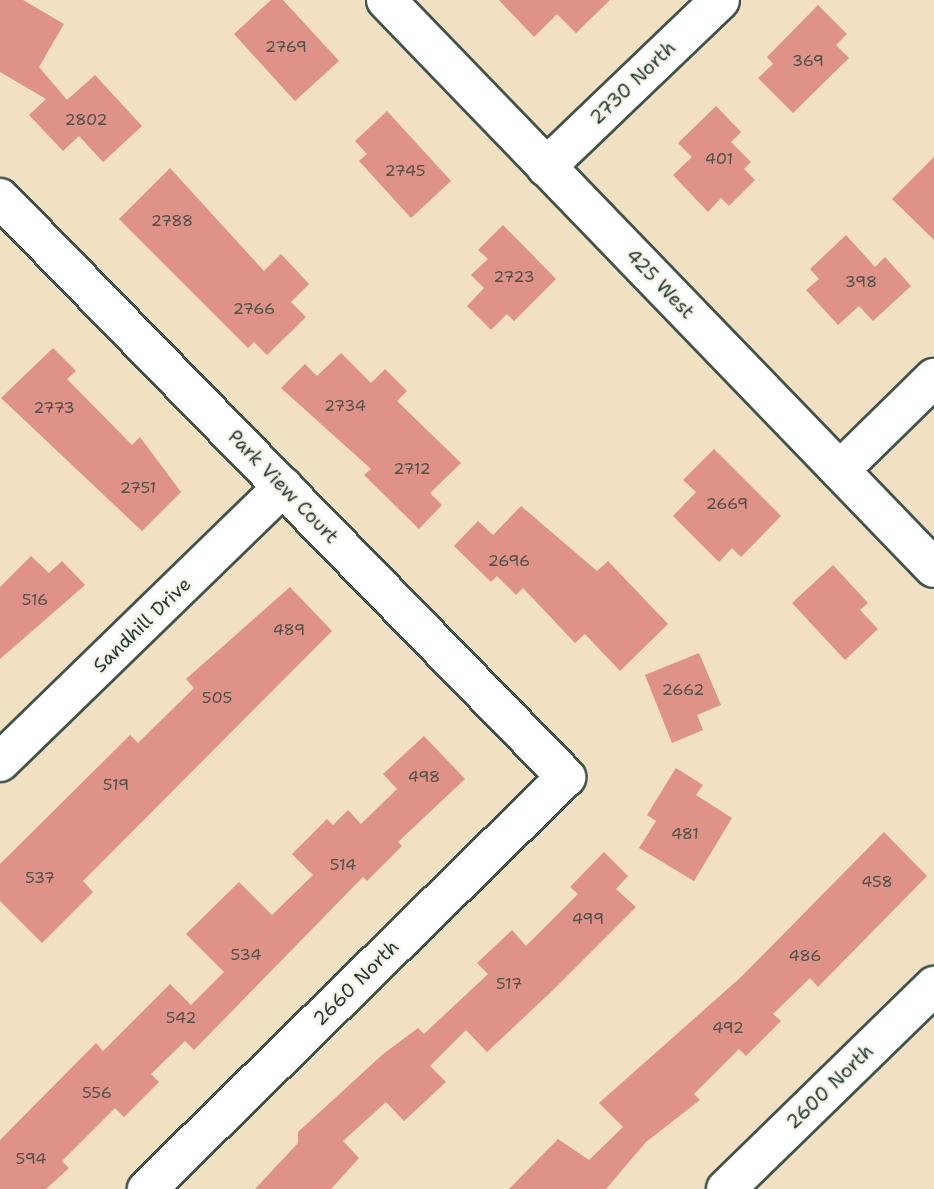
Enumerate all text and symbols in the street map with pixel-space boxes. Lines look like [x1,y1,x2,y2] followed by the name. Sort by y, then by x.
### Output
[585,36,681,130] street label: 2730 North
[265,37,307,57] house number: 2769
[792,51,824,71] house number: 369
[64,110,108,130] house number: 2802
[705,149,733,169] house number: 401
[384,161,426,181] house number: 2745
[151,211,193,231] house number: 2788
[621,244,699,324] street label: 425 West
[493,267,535,287] house number: 2723
[845,272,877,292] house number: 398
[233,299,275,319] house number: 2766
[324,396,366,416] house number: 2734
[33,398,75,418] house number: 2773
[223,426,343,548] street label: Park View Court
[393,459,431,479] house number: 2712
[120,478,156,498] house number: 2751
[706,494,748,514] house number: 2669
[488,551,530,571] house number: 2696
[88,573,196,677] street label: Sandhill Drive
[22,590,48,610] house number: 516
[273,620,305,640] house number: 489
[662,680,704,700] house number: 2662
[202,688,232,708] house number: 505
[408,767,440,787] house number: 498
[103,775,129,795] house number: 519
[671,824,699,844] house number: 481
[330,855,356,875] house number: 514
[25,868,55,888] house number: 537
[861,872,893,892] house number: 458
[572,909,604,929] house number: 499
[308,935,404,1031] street label: 2660 North
[231,945,261,965] house number: 534
[789,946,821,966] house number: 486
[496,974,522,994] house number: 517
[166,1008,196,1028] house number: 542
[712,1018,744,1038] house number: 492
[782,1040,878,1134] street label: 2600 North
[82,1083,112,1103] house number: 556
[16,1149,46,1169] house number: 594

